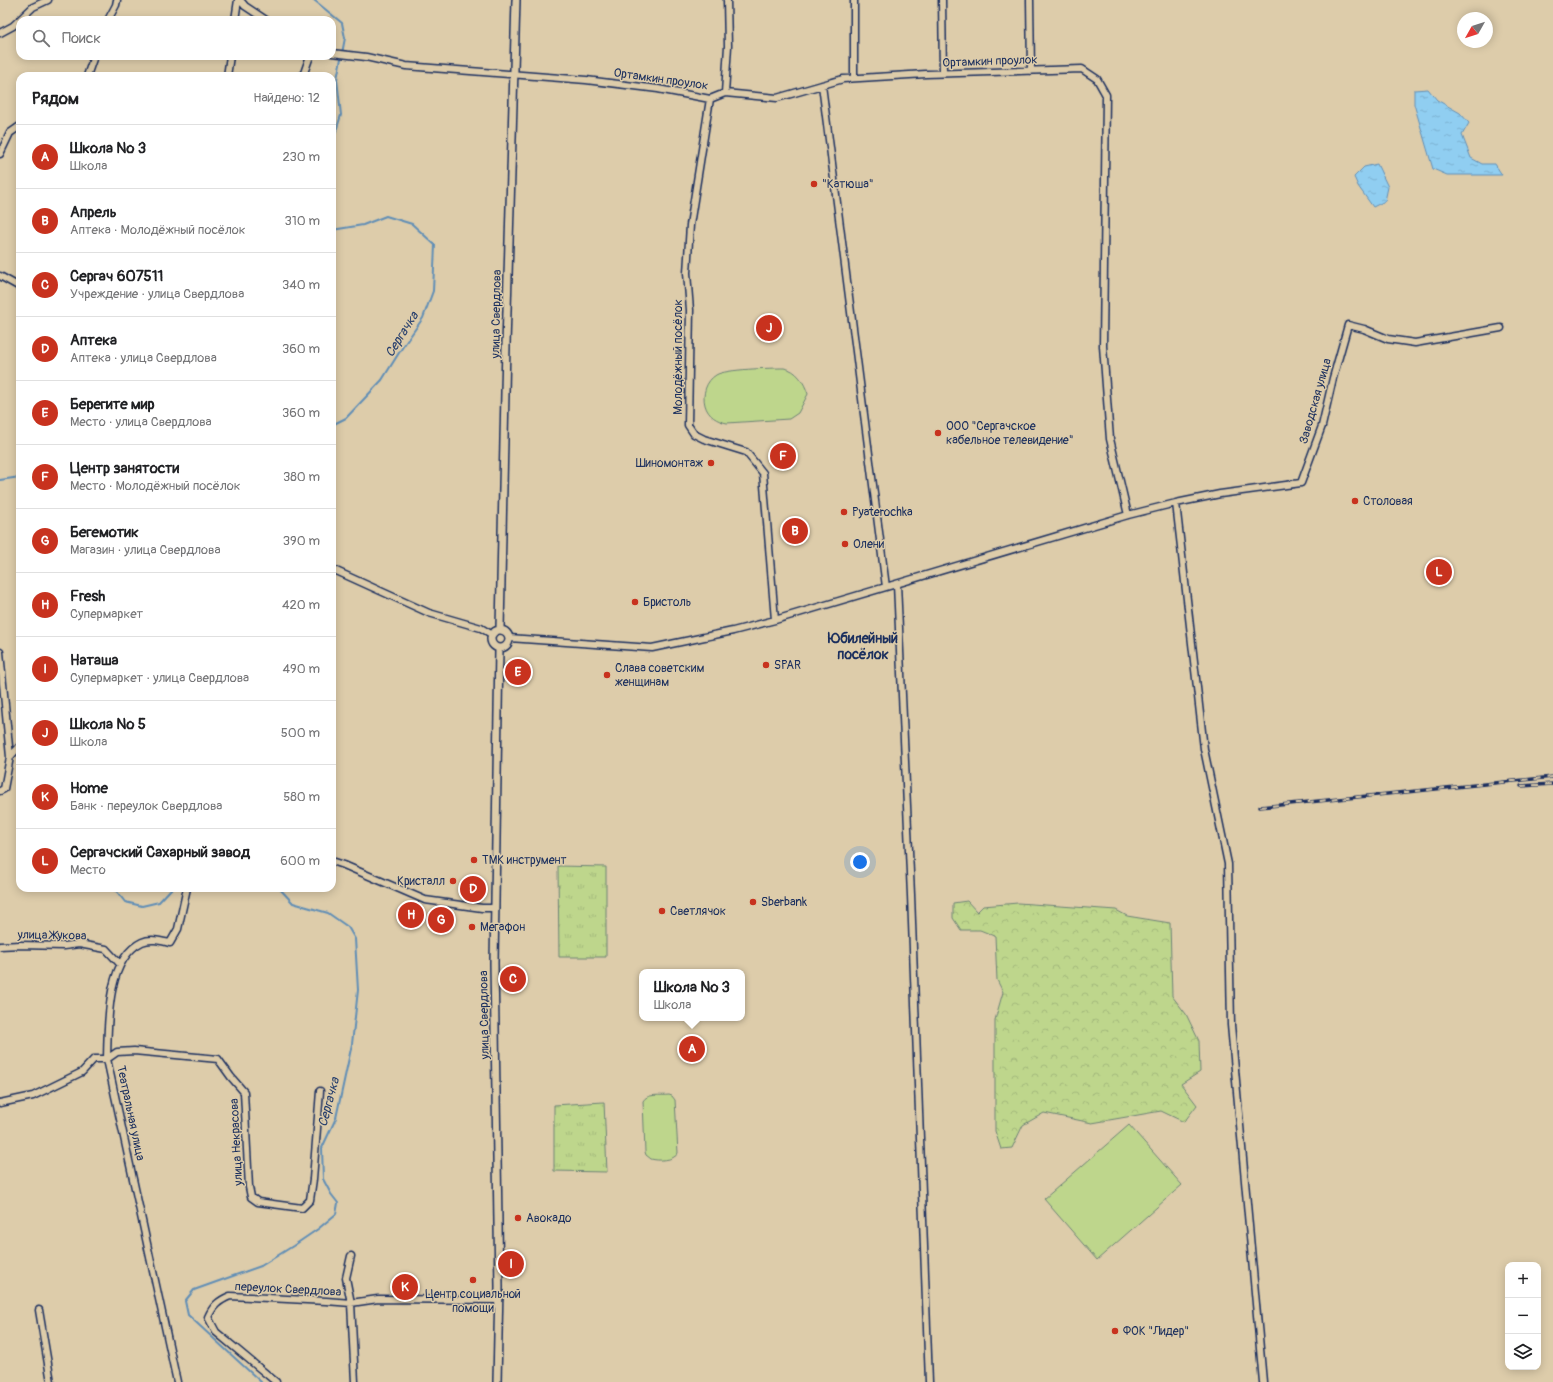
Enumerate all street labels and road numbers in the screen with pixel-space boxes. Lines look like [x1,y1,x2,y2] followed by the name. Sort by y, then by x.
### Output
[942,52,1038,71] street label: Ортамкин проулок
[613,65,709,94] street label: Ортамкин проулок
[488,269,505,360] street label: улица Свердлова
[671,299,686,415] street label: Молодёжный посёлок
[1296,356,1335,446] street label: Заводская улица
[16,927,87,944] street label: улица Жукова
[476,970,493,1061] street label: улица Свердлова
[113,1064,148,1162] street label: Театральная улица
[227,1097,246,1187] street label: улица Некрасова
[234,1279,342,1300] street label: переулок Свердлова

